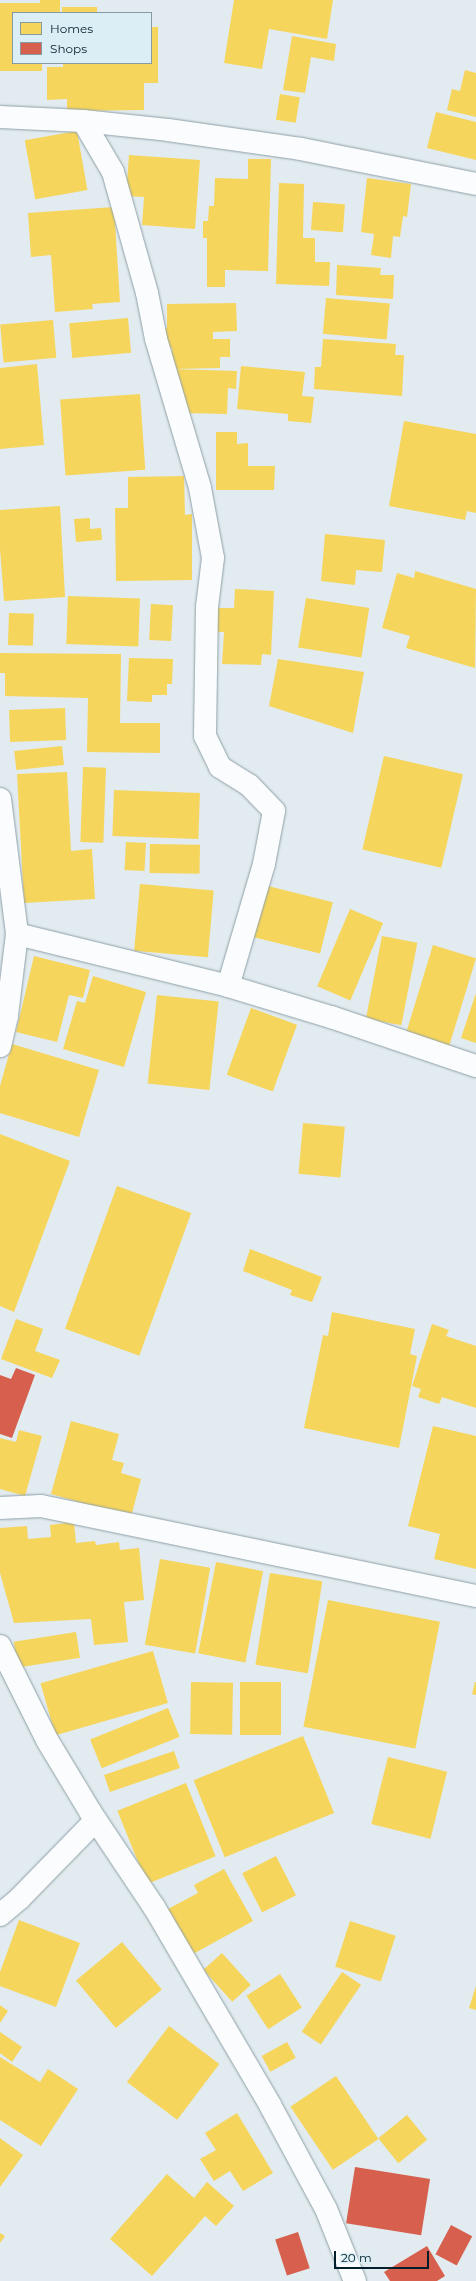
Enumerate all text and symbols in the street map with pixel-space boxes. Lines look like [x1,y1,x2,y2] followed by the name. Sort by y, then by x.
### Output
[12,12,152,64] legend
[50,21,93,36] text: Homes
[50,41,87,56] text: Shops
[336,2243,431,2269] scale bar
[341,2250,372,2265] text: 20 m

